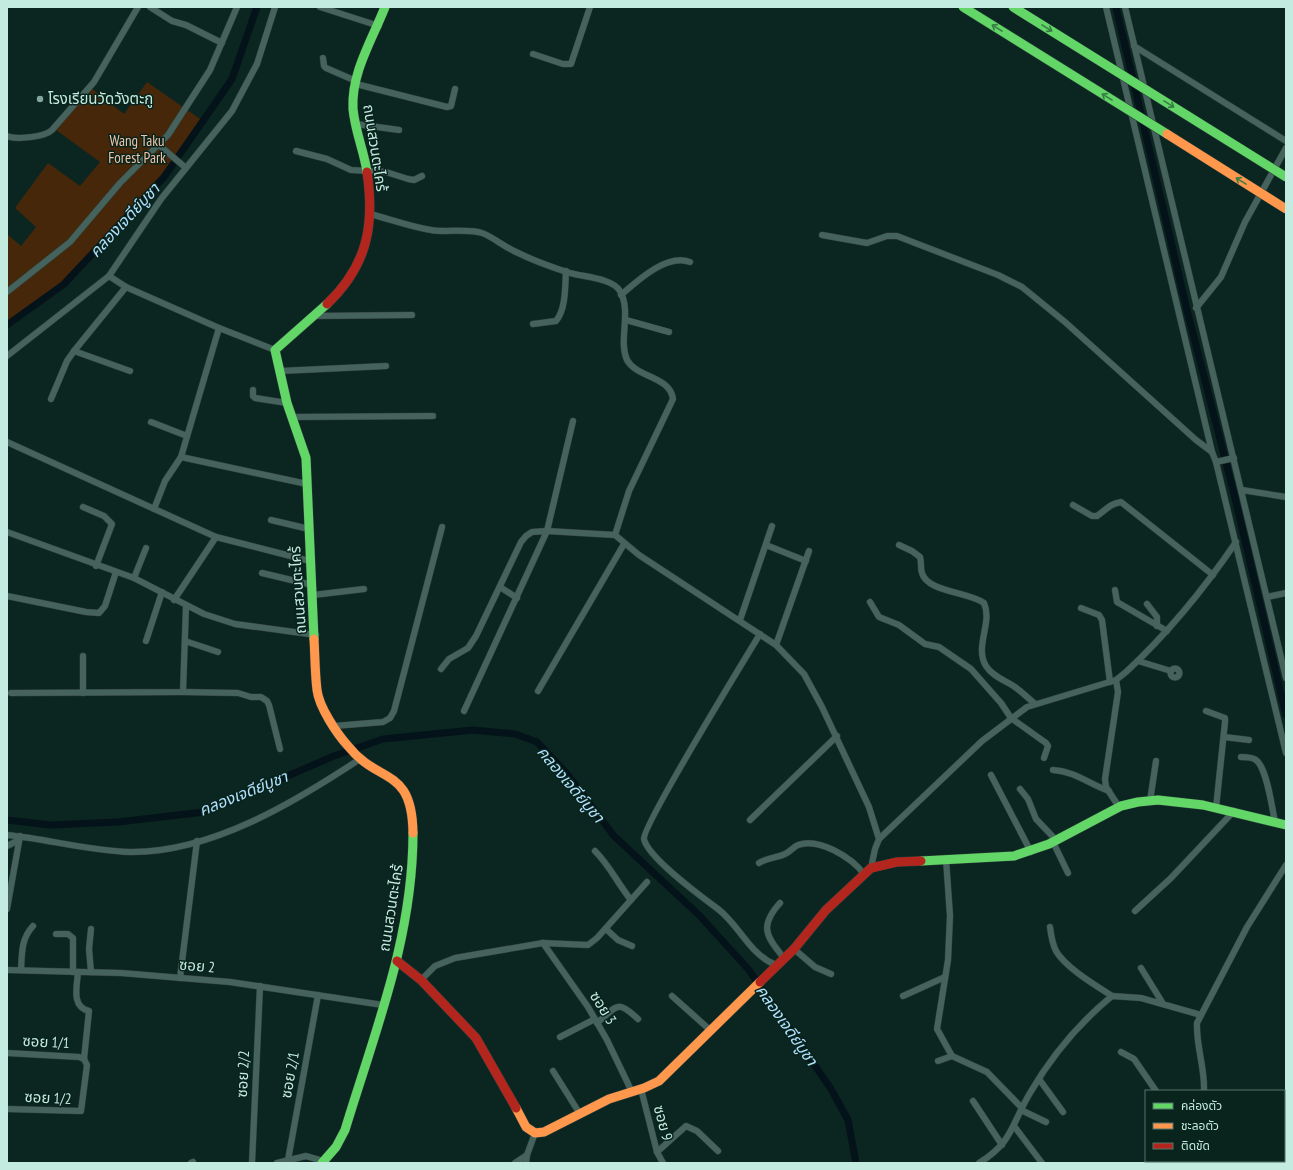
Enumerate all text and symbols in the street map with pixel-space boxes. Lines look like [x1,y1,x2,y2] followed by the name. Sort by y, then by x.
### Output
[1041,23,1052,32] one-way arrow
[992,24,1003,32] one-way arrow
[48,89,153,108] place label: โรงเรียนวัดวังตะกู
[1102,93,1113,101] one-way arrow
[35,94,45,104] marker: โรงเรียนวัดวังตะกู
[1163,100,1174,108] one-way arrow
[359,103,392,194] street label: ถนนสวนตะไคร้
[108,131,166,167] park label: Wang Taku Forest Park
[1235,176,1247,184] one-way arrow
[85,178,165,262] water label: คลองเจดีย์บูชา
[285,545,310,635] street label: ถนนสวนตะไคร้
[532,742,610,828] water label: คลองเจดีย์บูชา
[196,766,292,821] water label: คลองเจดีย์บูชา
[374,862,407,953] street label: ถนนสวนตะไคร้
[178,954,216,977] street label: ซอย 2
[751,981,823,1071] water label: คลองเจดีย์บูชา
[586,988,621,1028] street label: ซอย 3
[22,1031,70,1052] street label: ซอย 1/1
[232,1050,253,1098] street label: ซอย 2/2
[276,1050,303,1100] street label: ซอย 2/1
[24,1087,72,1108] street label: ซอย 1/2
[1145,1090,1285,1162] legend
[1181,1098,1222,1113] text: คล่องตัว
[650,1103,677,1143] street label: ซอย 9
[1181,1118,1219,1133] text: ชะลอตัว
[1181,1138,1210,1153] text: ติดขัด

